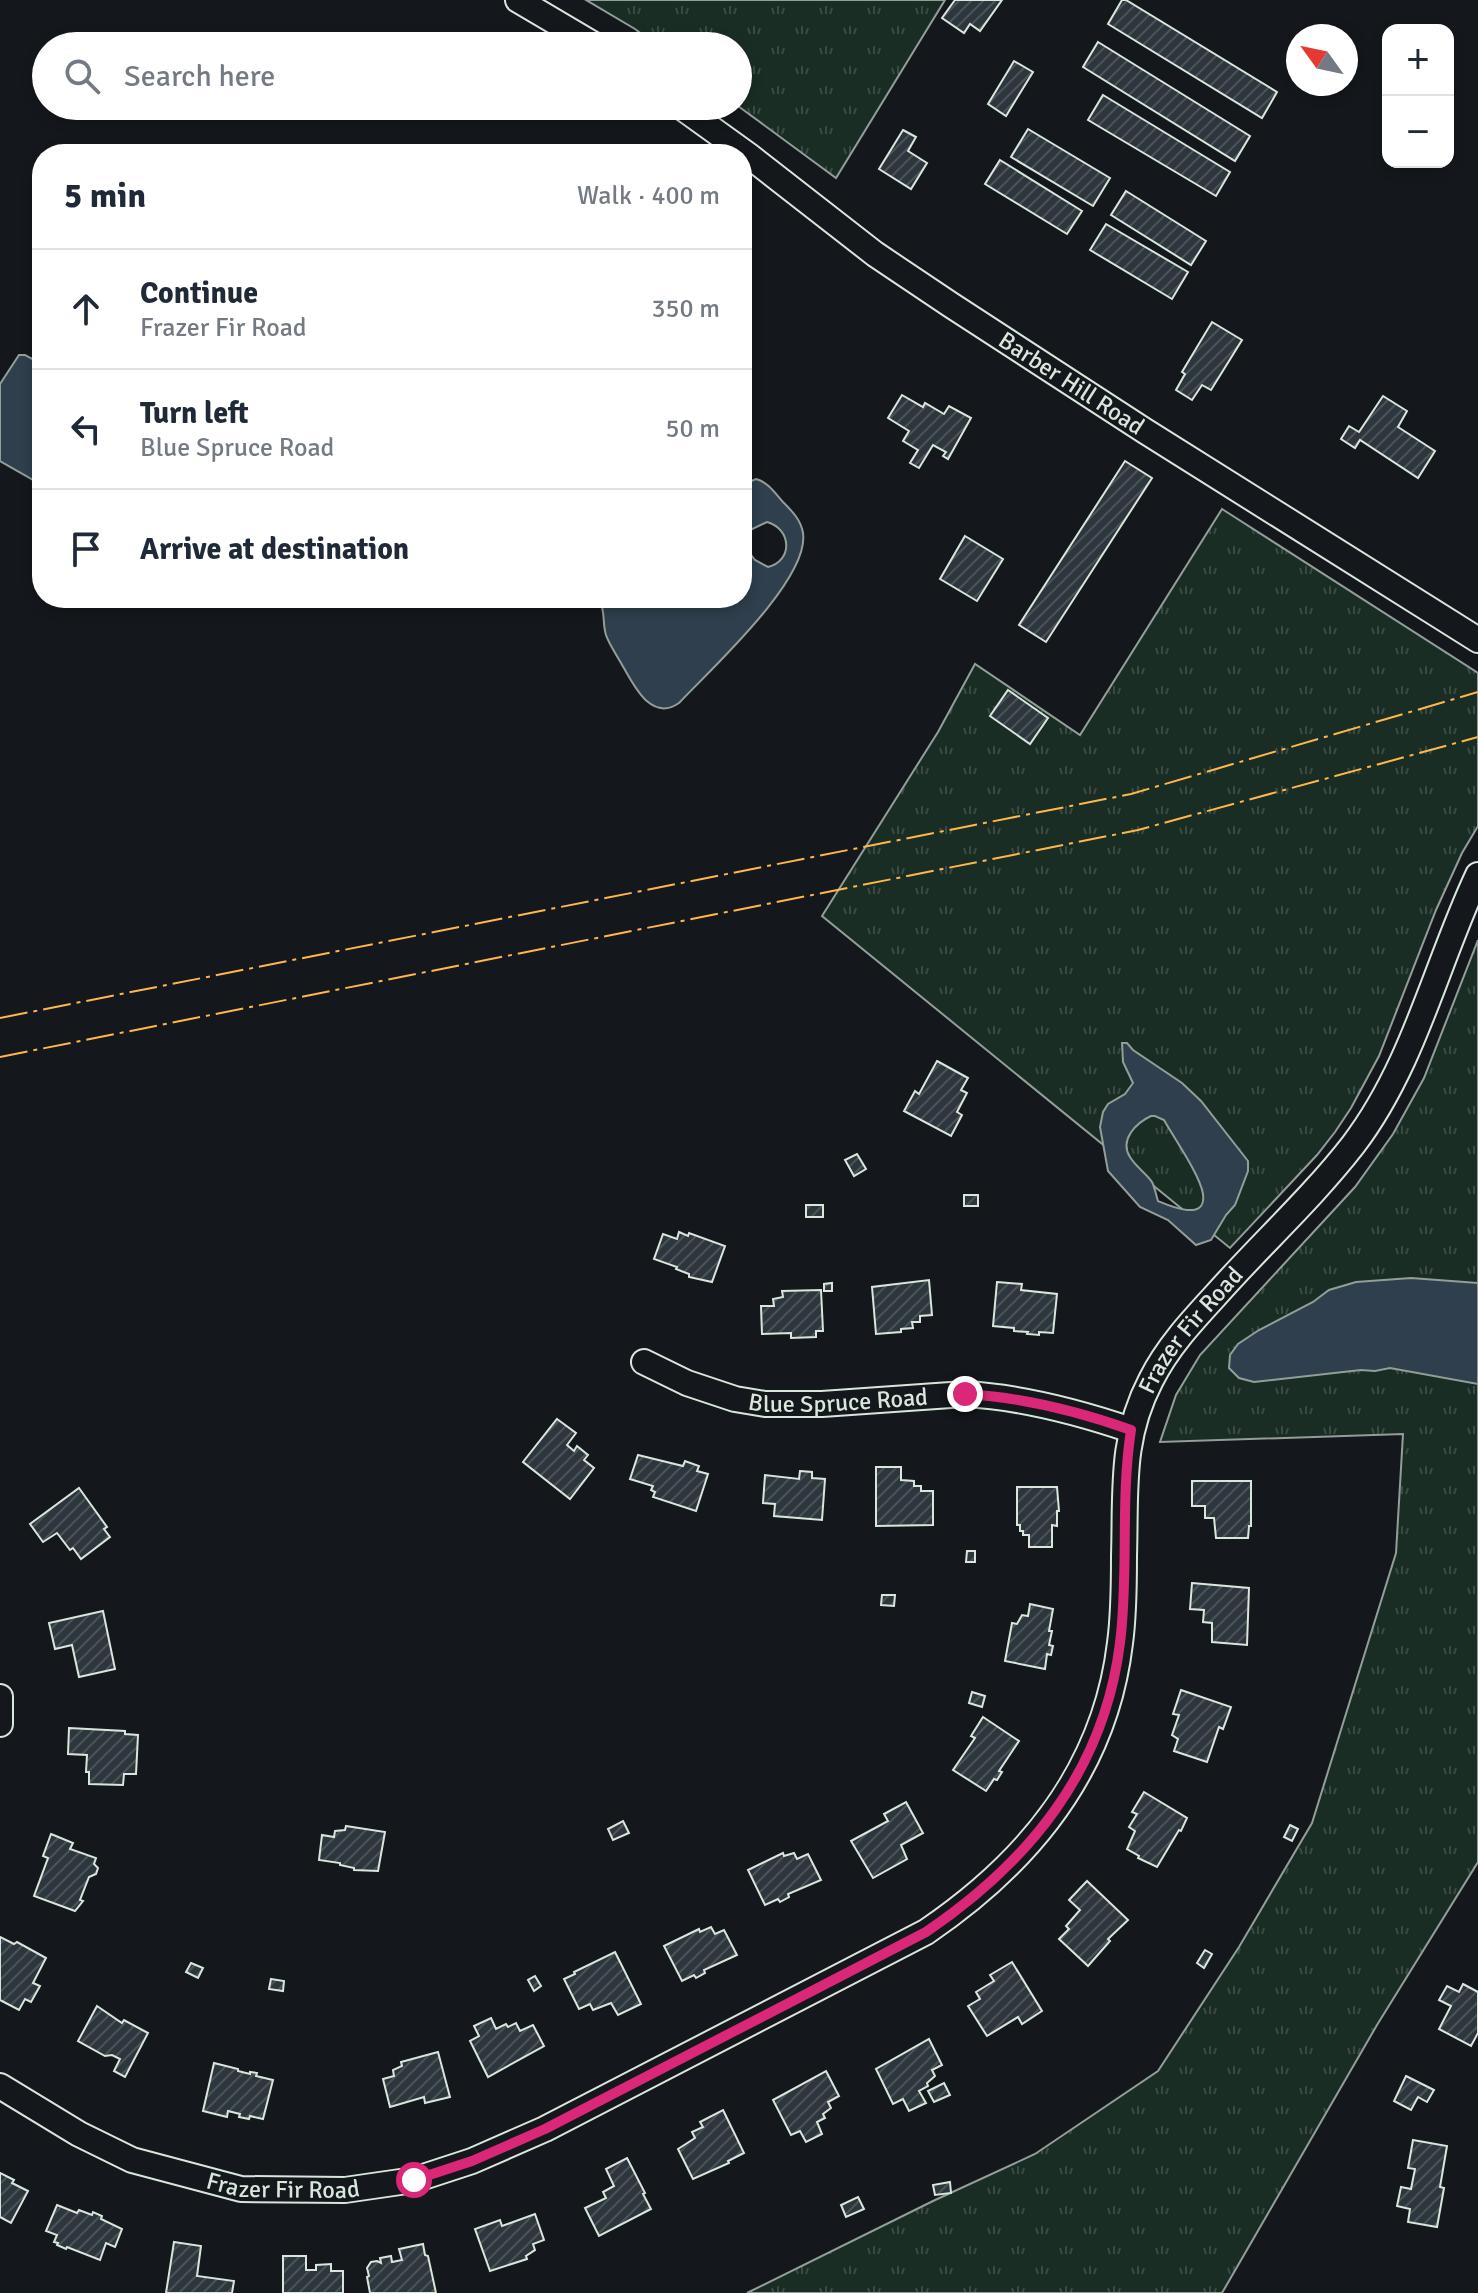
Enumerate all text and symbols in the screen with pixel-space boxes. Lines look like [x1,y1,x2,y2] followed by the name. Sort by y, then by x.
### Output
[1286,24,1358,96] north arrow
[1382,24,1454,168] map controls
[1382,24,1454,96] button: +
[32,32,752,120] search box
[60,54,104,98] icon: search
[124,58,275,95] text: Search here
[1382,96,1454,168] button: −
[64,175,146,217] text: 5 min
[577,180,720,212] text: Walk · 400 m
[140,275,258,312] text: Continue
[64,287,108,331] icon: ahead
[651,293,720,325] text: 350 m
[140,312,307,344] text: Frazer Fir Road
[993,325,1150,441] street label: Barber Hill Road
[140,395,249,432] text: Turn left
[64,407,108,451] icon: left
[665,413,720,445] text: 50 m
[140,432,334,464] text: Blue Spruce Road
[64,527,108,571] icon: arrive
[140,531,409,568] text: Arrive at destination
[1131,1260,1249,1399] street label: Frazer Fir Road
[947,1376,983,1412] route end
[746,1382,929,1419] street label: Blue Spruce Road
[396,2162,432,2198] route start
[203,2165,362,2205] street label: Frazer Fir Road

